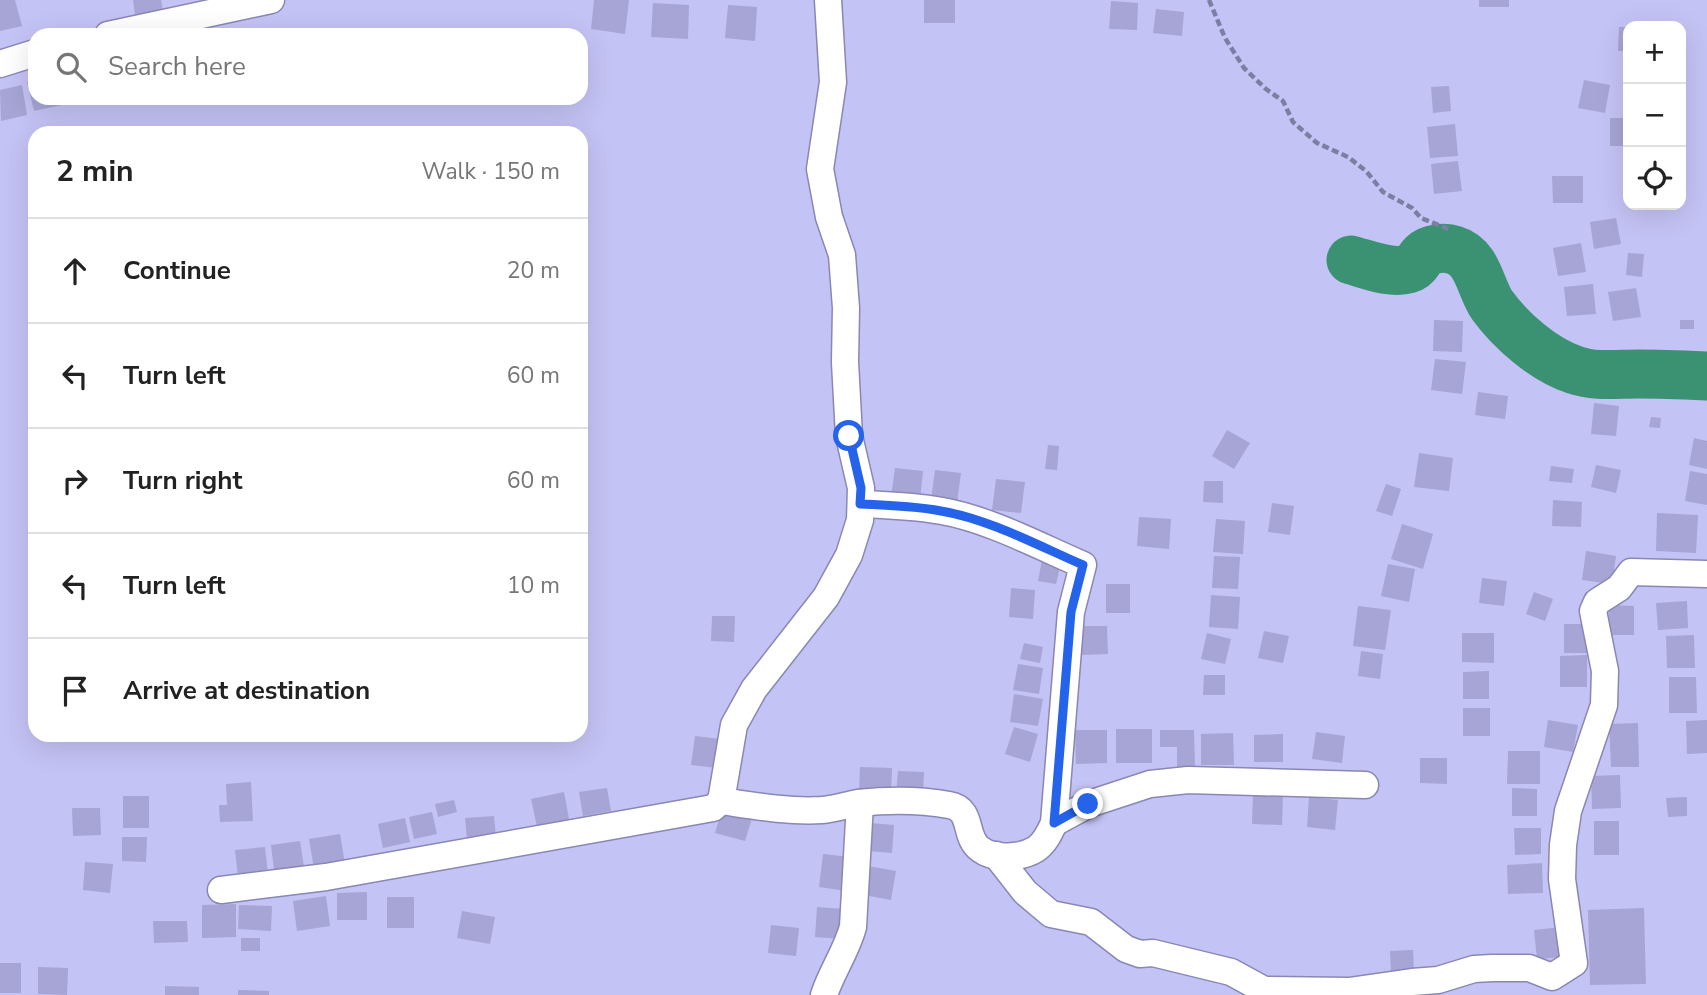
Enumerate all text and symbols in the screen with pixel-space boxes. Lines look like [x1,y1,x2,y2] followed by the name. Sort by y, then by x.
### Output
[1623,21,1686,210] map controls
[1623,21,1686,84] button: +
[28,28,588,105] search box
[52,48,90,86] icon: search
[108,49,246,84] text: Search here
[1623,84,1686,147] button: −
[1623,147,1686,210] button: locate
[56,151,134,192] text: 2 min
[421,156,560,187] text: Walk · 150 m
[56,252,94,290] icon: ahead
[123,253,231,288] text: Continue
[507,255,560,286] text: 20 m
[56,357,94,395] icon: left
[123,358,226,393] text: Turn left
[507,360,560,391] text: 60 m
[833,420,864,451] route start
[56,462,94,500] icon: right
[123,463,242,498] text: Turn right
[507,465,560,496] text: 60 m
[56,567,94,605] icon: left
[123,568,226,603] text: Turn left
[507,570,560,601] text: 10 m
[56,672,94,710] icon: arrive
[123,673,370,708] text: Arrive at destination
[1072,788,1103,819] route end

